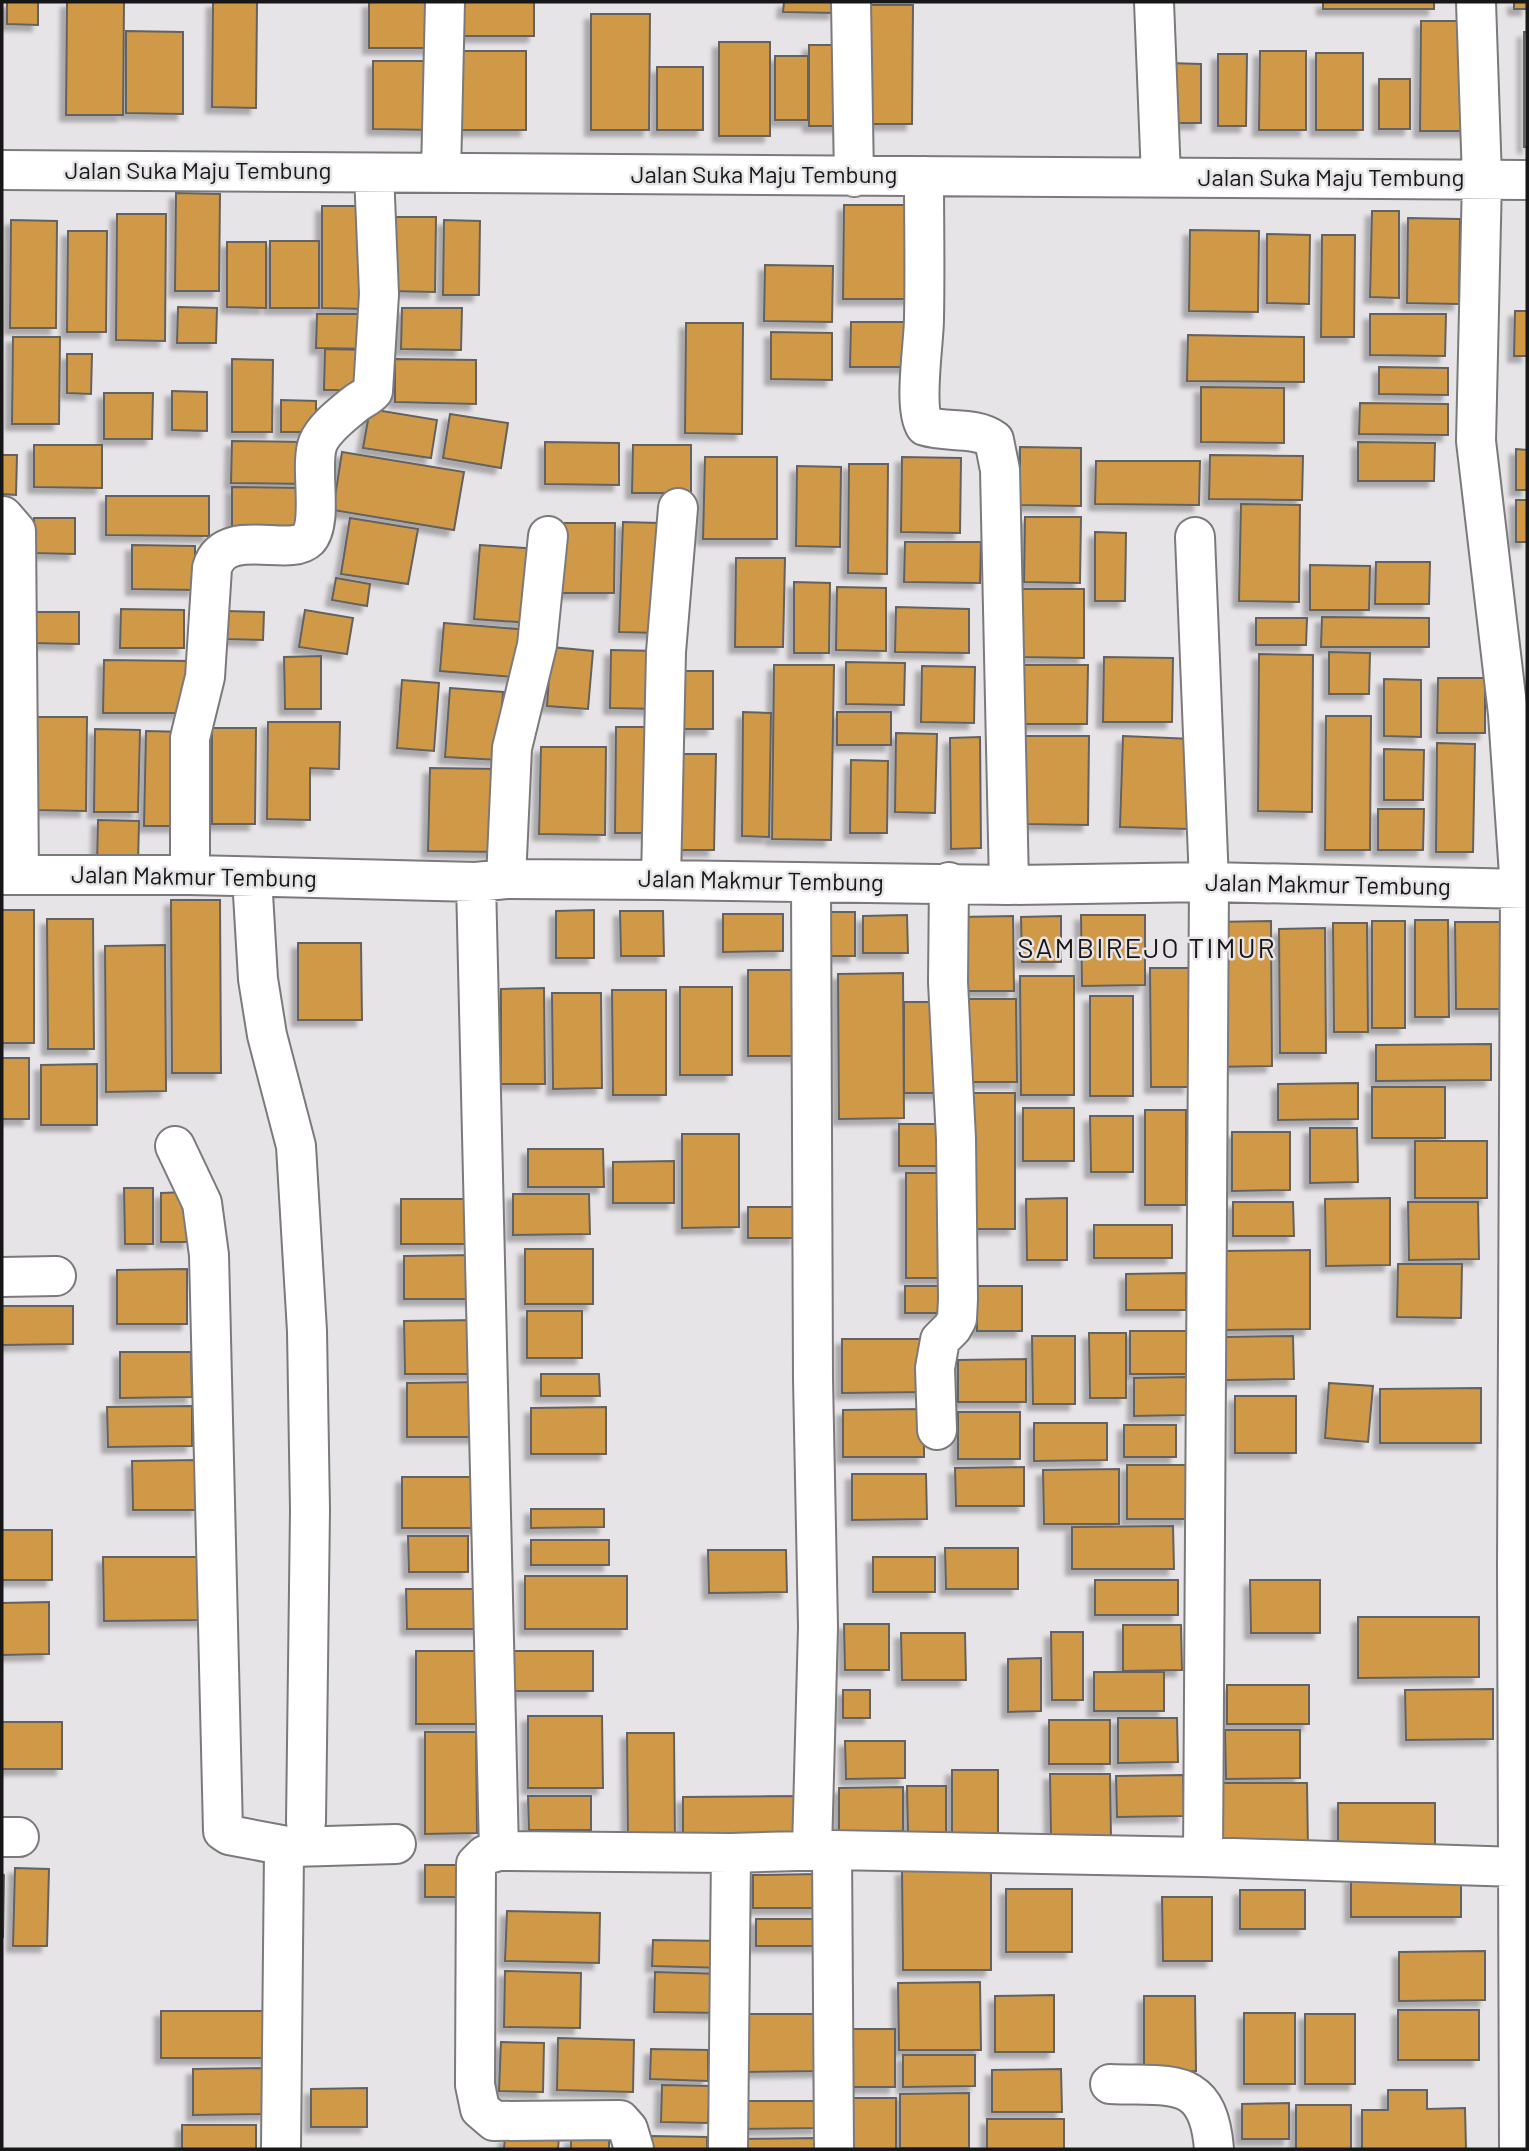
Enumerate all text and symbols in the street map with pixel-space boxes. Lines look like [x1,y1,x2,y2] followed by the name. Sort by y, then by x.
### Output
[65,155,331,184] street label: Jalan Suka Maju Tembung
[631,159,897,188] street label: Jalan Suka Maju Tembung
[1198,162,1464,191] street label: Jalan Suka Maju Tembung
[71,859,317,892] street label: Jalan Makmur Tembung
[638,863,884,896] street label: Jalan Makmur Tembung
[1205,867,1451,900] street label: Jalan Makmur Tembung
[1017,930,1277,964] district label: SAMBIREJO TIMUR

